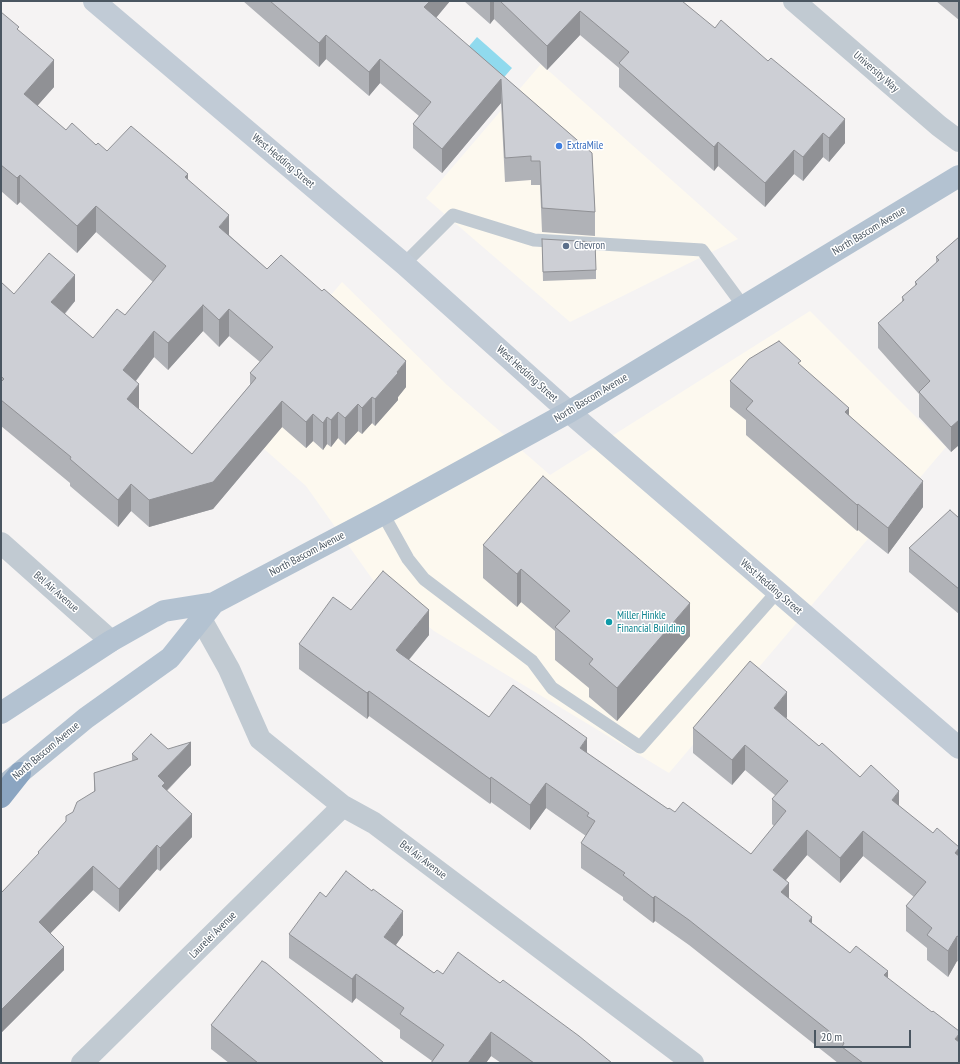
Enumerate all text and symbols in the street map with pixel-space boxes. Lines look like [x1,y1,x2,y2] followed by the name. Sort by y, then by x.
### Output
[851,49,901,95] street label: University Way
[249,131,317,191] street label: West Hedding Street
[567,139,603,153] place label: ExtraMile
[554,141,564,151] marker: ExtraMile
[830,204,908,258] street label: North Bascom Avenue
[574,239,605,253] place label: Chevron
[561,241,571,251] marker: Chevron
[494,343,560,405] street label: West Hedding Street
[552,371,630,425] street label: North Bascom Avenue
[267,529,347,579] street label: North Bascom Avenue
[737,557,805,617] street label: West Hedding Street
[31,569,81,615] street label: Bel Air Avenue
[617,609,685,635] place label: Miller Hinkle Financial Building
[604,617,614,627] marker: Miller Hinkle Financial Building
[10,719,82,783] street label: North Bascom Avenue
[397,838,449,882] street label: Bel Air Avenue
[187,909,239,961] street label: Laurelei Avenue
[816,1022,913,1048] scale bar
[821,1029,842,1044] text: 20 m

